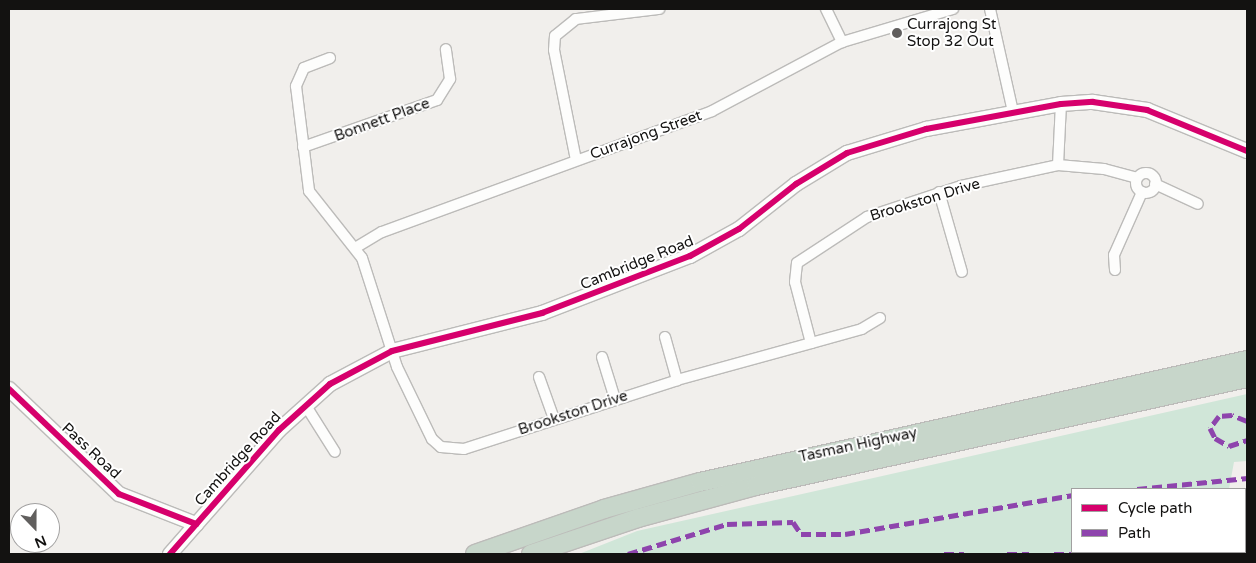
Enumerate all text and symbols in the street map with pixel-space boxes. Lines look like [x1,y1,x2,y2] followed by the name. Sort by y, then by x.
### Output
[907,15,996,50] place label: Currajong St Stop 32 Out
[891,27,903,39] marker: Currajong St Stop 32 Out
[332,94,432,146] street label: Bonnett Place
[588,106,704,164] street label: Currajong Street
[868,175,982,225] street label: Brookston Drive
[578,232,696,294] street label: Cambridge Road
[516,387,630,439] street label: Brookston Drive
[191,408,285,510] street label: Cambridge Road
[58,419,124,483] street label: Pass Road
[797,424,919,466] street label: Tasman Highway
[1071,488,1246,553] legend
[1118,499,1192,517] text: Cycle path
[10,503,60,553] north arrow
[1118,524,1151,542] text: Path
[32,531,49,551] text: N

